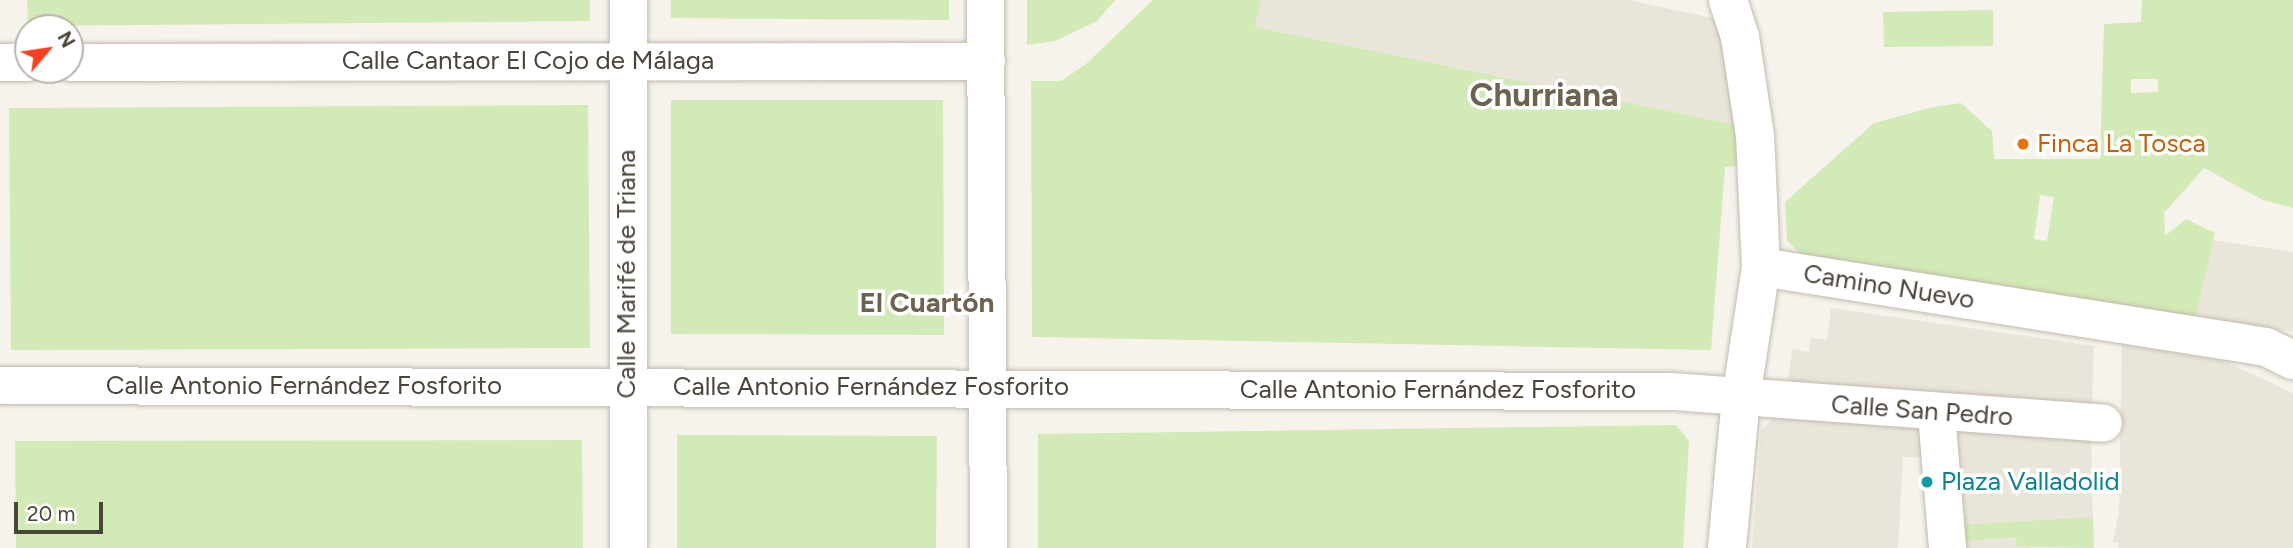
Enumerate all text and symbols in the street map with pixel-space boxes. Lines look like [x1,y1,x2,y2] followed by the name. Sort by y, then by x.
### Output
[14,14,84,84] north arrow
[52,28,80,52] text: N
[342,45,714,77] street label: Calle Cantaor El Cojo de Málaga
[1469,75,1619,115] district label: Churriana
[2037,128,2206,160] place label: Finca La Tosca
[2015,136,2031,152] marker: Finca La Tosca
[611,149,643,399] street label: Calle Marifé de Triana
[1801,258,1977,316] street label: Camino Nuevo
[860,285,994,319] district label: El Cuartón
[106,370,502,402] street label: Calle Antonio Fernández Fosforito
[673,371,1069,403] street label: Calle Antonio Fernández Fosforito
[1240,374,1636,406] street label: Calle Antonio Fernández Fosforito
[1830,389,2014,433] street label: Calle San Pedro
[1941,466,2120,498] place label: Plaza Valladolid
[1919,474,1935,490] marker: Plaza Valladolid
[18,489,107,532] scale bar
[27,501,75,526] text: 20 m

